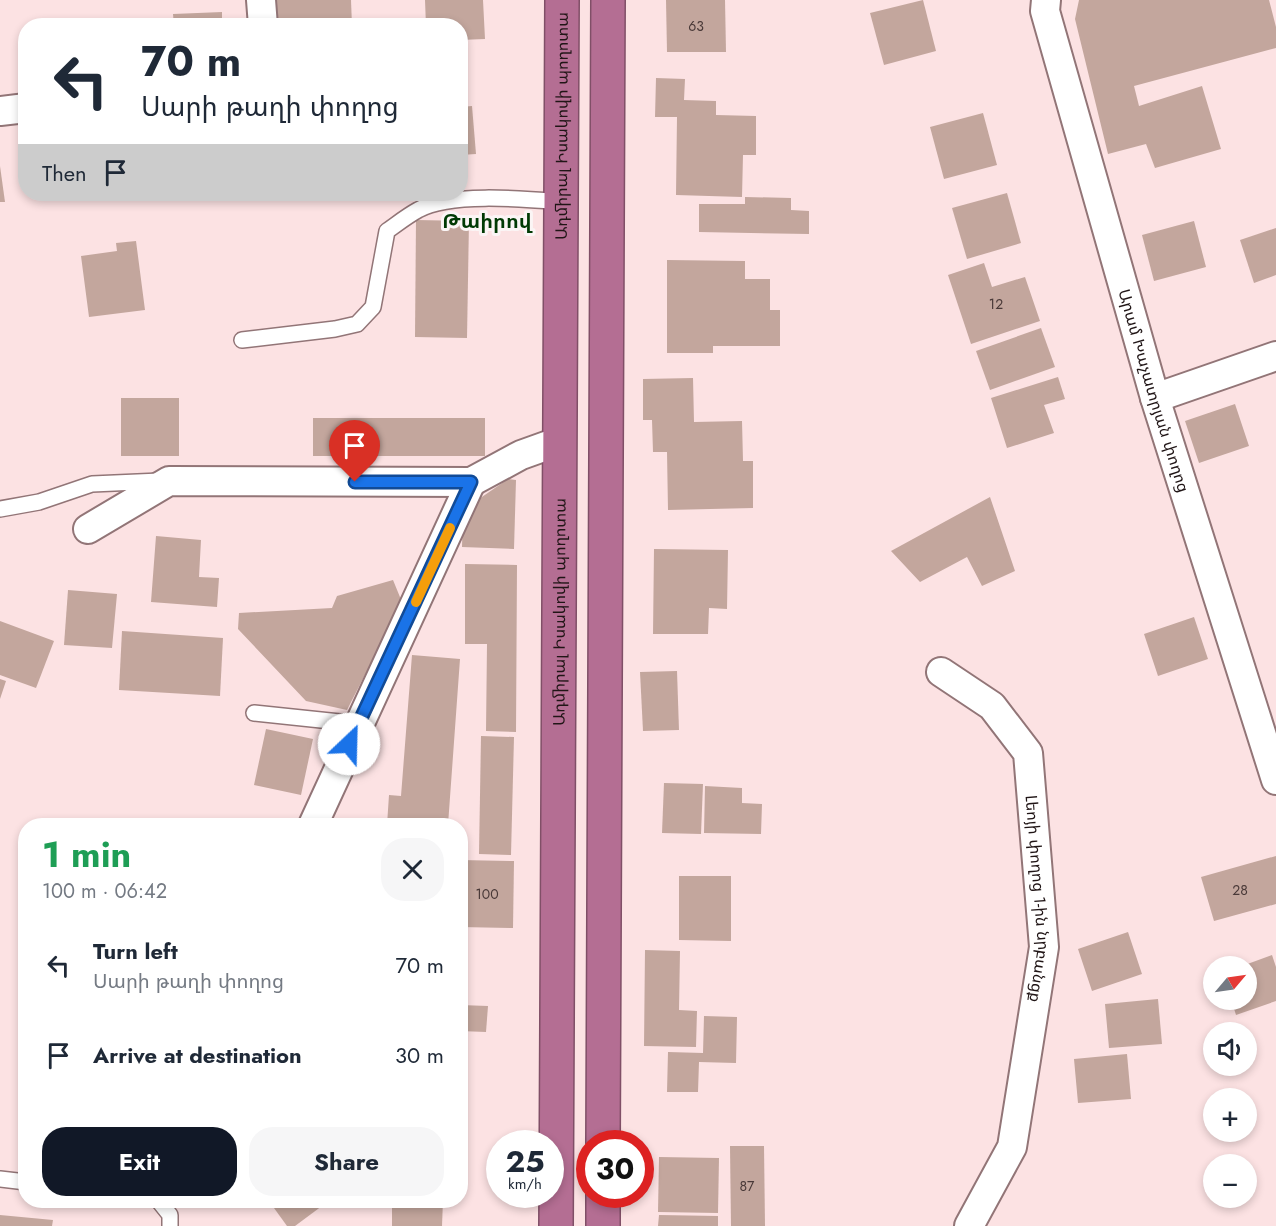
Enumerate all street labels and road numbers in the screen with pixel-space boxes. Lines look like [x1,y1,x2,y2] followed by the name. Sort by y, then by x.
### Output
[550,12,574,240] street label: Ադմիրալ Իսակովի պողոտա
[1113,286,1195,495] street label: Արամ Խաչատրյան փողոց
[547,498,572,726] street label: Ադմիրալ Իսակովի պողոտա
[1020,794,1055,1004] street label: Լեոյի փողոց 1-ին նրբանցք

